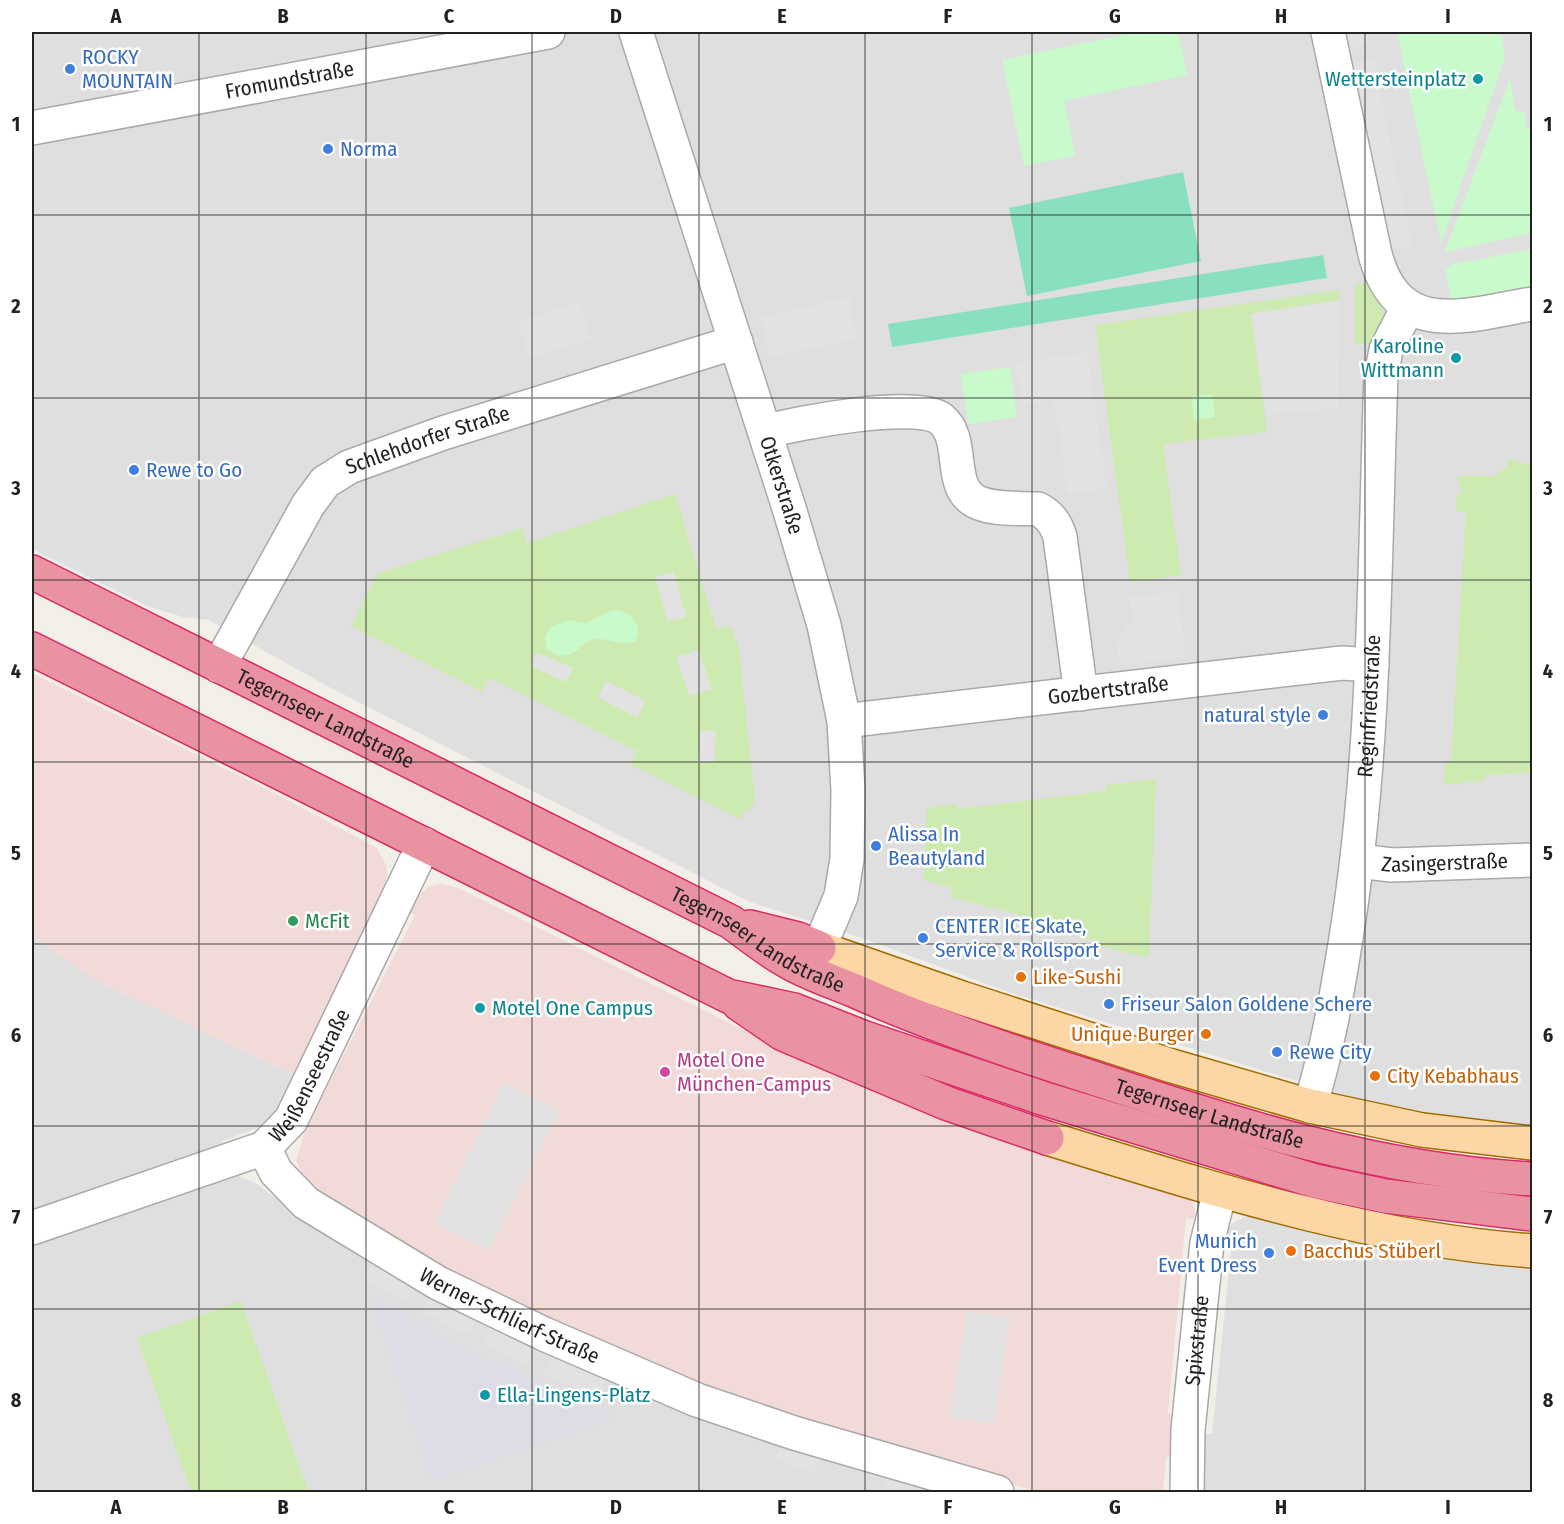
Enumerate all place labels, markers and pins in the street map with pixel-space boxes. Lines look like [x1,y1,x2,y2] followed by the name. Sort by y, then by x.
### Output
[82,44,173,94] place label: ROCKY MOUNTAIN
[63,62,77,76] marker: ROCKY MOUNTAIN
[1325,66,1466,92] place label: Wettersteinplatz
[1471,72,1485,86] marker: Wettersteinplatz
[340,136,398,162] place label: Norma
[321,142,335,156] marker: Norma
[1361,333,1444,383] place label: Karoline Wittmann
[1449,351,1463,365] marker: Karoline Wittmann
[146,457,242,483] place label: Rewe to Go
[127,463,141,477] marker: Rewe to Go
[1204,702,1311,728] place label: natural style
[1316,708,1330,722] marker: natural style
[888,821,985,871] place label: Alissa In Beautyland
[869,839,883,853] marker: Alissa In Beautyland
[305,908,350,934] place label: McFit
[935,913,1099,963] place label: CENTER ICE Skate, Service & Rollsport
[286,914,300,928] marker: McFit
[916,931,930,945] marker: CENTER ICE Skate, Service & Rollsport
[1033,964,1121,990] place label: Like-Sushi
[1014,970,1028,984] marker: Like-Sushi
[1121,991,1372,1017] place label: Friseur Salon Goldene Schere
[492,995,653,1021] place label: Motel One Campus
[1102,997,1116,1011] marker: Friseur Salon Goldene Schere
[473,1001,487,1015] marker: Motel One Campus
[1071,1021,1195,1047] place label: Unique Burger
[1199,1027,1213,1041] marker: Unique Burger
[1289,1039,1372,1065] place label: Rewe City
[1270,1045,1284,1059] marker: Rewe City
[677,1047,831,1097] place label: Motel One München-Campus
[1387,1063,1519,1089] place label: City Kebabhaus
[658,1065,672,1079] marker: Motel One München-Campus
[1368,1069,1382,1083] marker: City Kebabhaus
[1158,1228,1257,1278] place label: Munich Event Dress
[1303,1238,1441,1264] place label: Bacchus Stüberl
[1284,1244,1298,1258] marker: Bacchus Stüberl
[1262,1246,1276,1260] marker: Munich Event Dress
[497,1382,650,1408] place label: Ella-Lingens-Platz
[478,1388,492,1402] marker: Ella-Lingens-Platz

